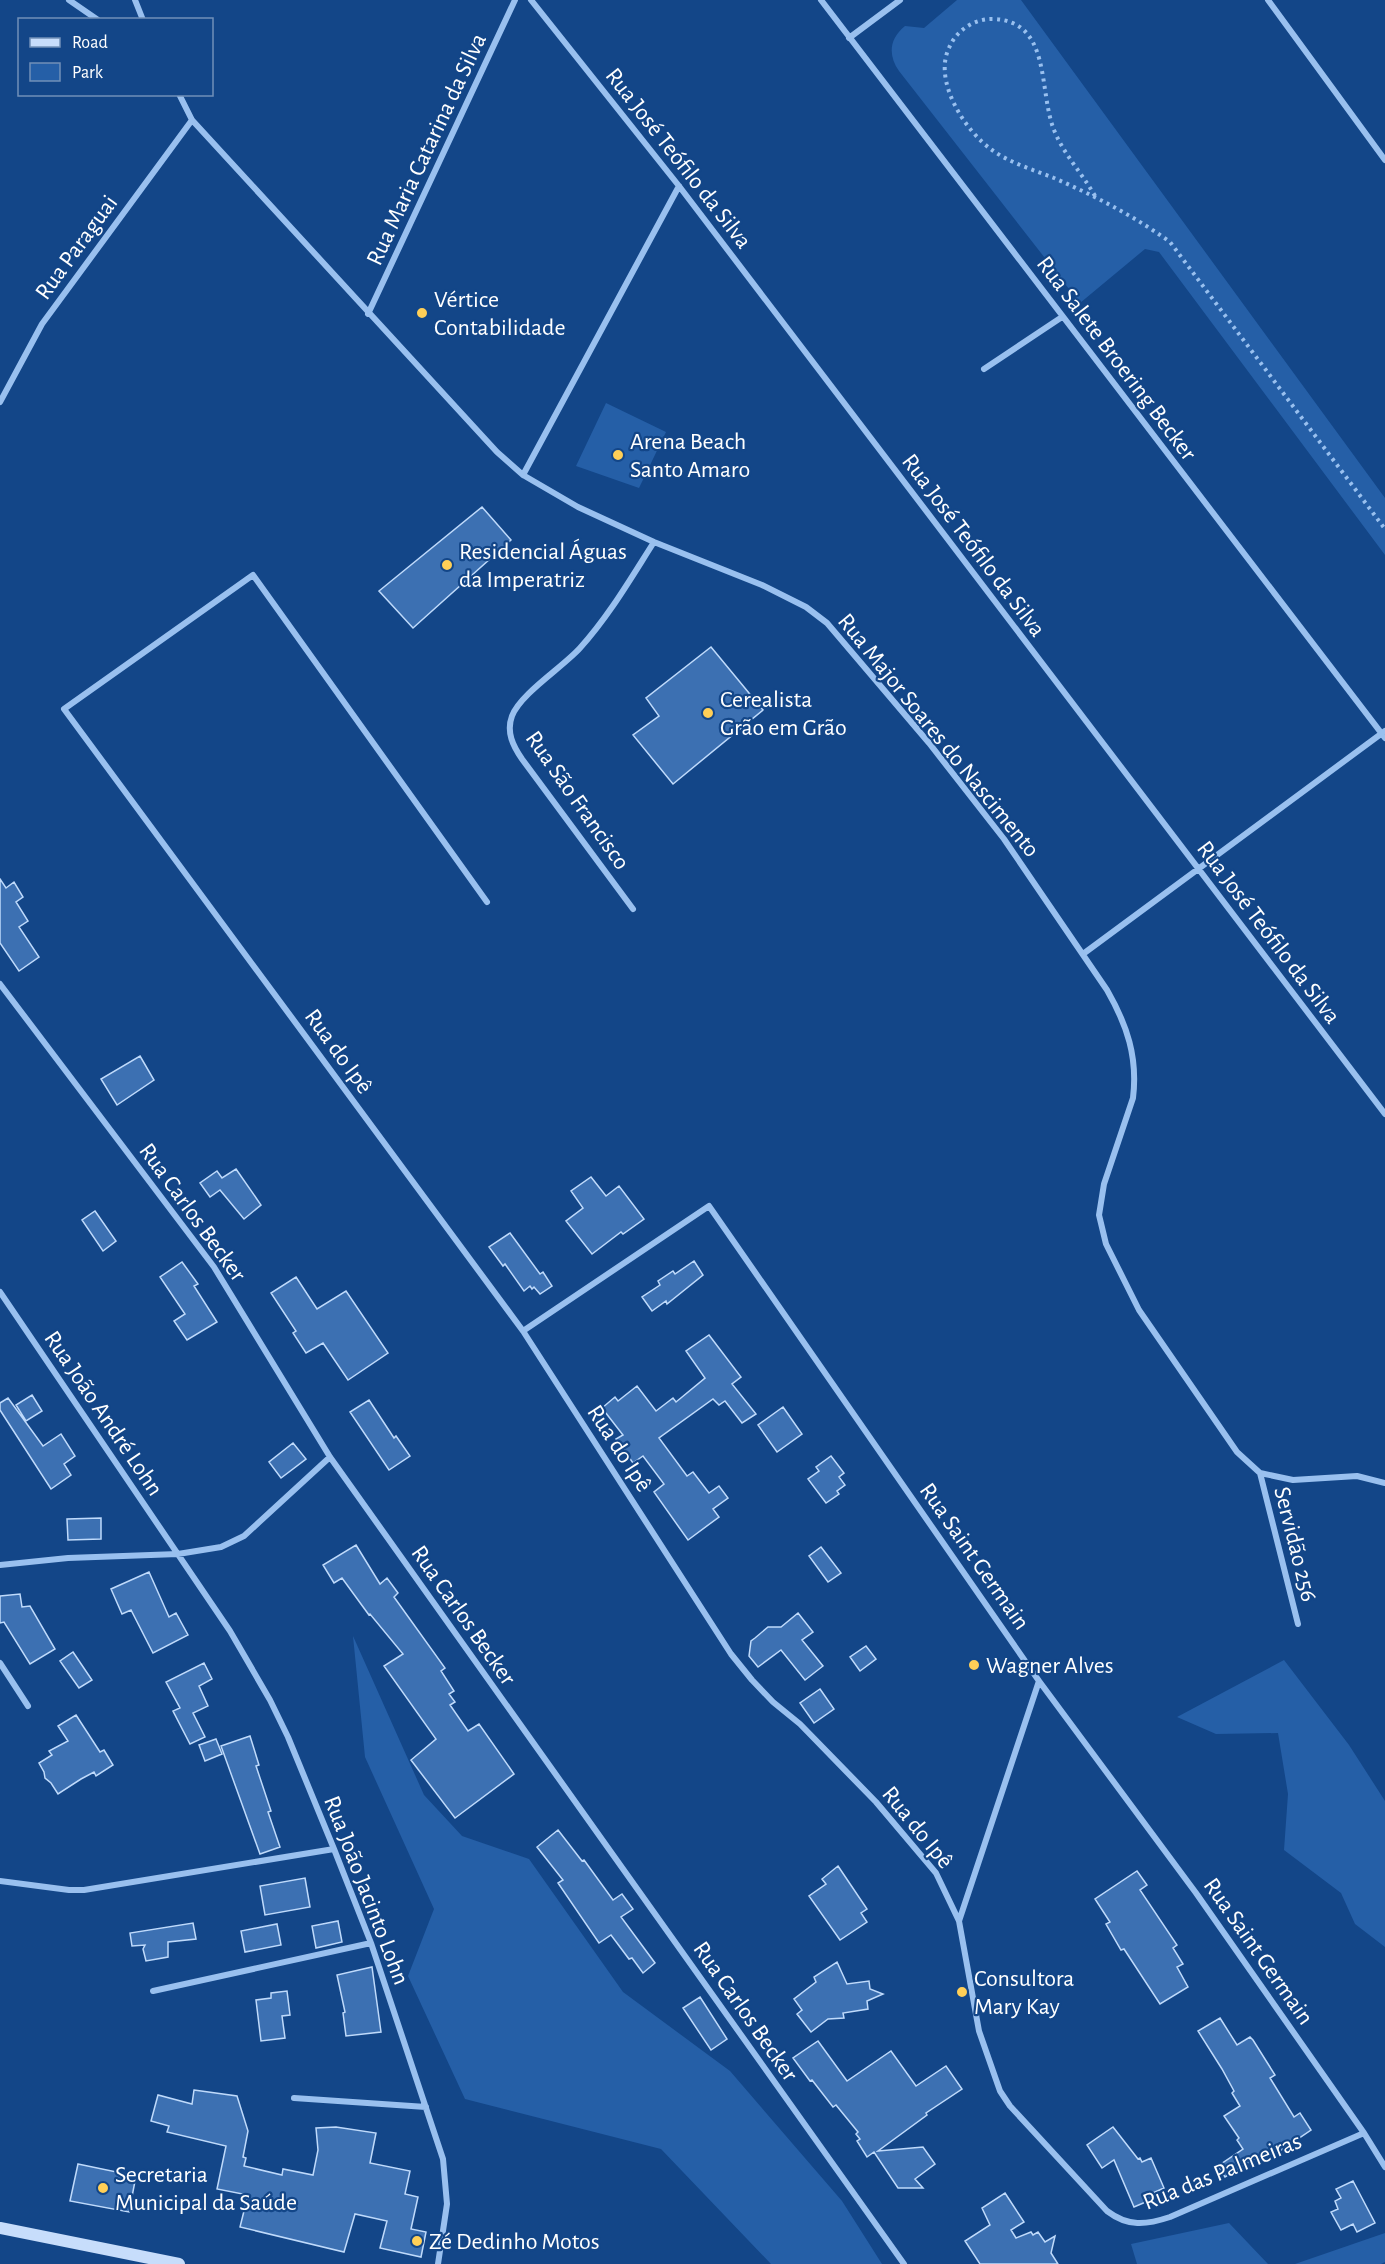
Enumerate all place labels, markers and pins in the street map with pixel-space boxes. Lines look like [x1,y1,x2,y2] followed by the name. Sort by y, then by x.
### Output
[434,288,566,340] place label: Vértice Contabilidade
[415,306,429,320] marker: Vértice Contabilidade
[630,430,750,482] place label: Arena Beach Santo Amaro
[611,448,625,462] marker: Arena Beach Santo Amaro
[459,538,627,592] place label: Residencial Águas da Imperatriz
[440,558,454,572] marker: Residencial Águas da Imperatriz
[720,688,847,740] place label: Cerealista Grão em Grão
[701,706,715,720] marker: Cerealista Grão em Grão
[986,1654,1114,1678] place label: Wagner Alves
[967,1658,981,1672] marker: Wagner Alves
[974,1967,1074,2019] place label: Consultora Mary Kay
[955,1985,969,1999] marker: Consultora Mary Kay
[115,2163,297,2215] place label: Secretaria Municipal da Saúde
[96,2181,110,2195] marker: Secretaria Municipal da Saúde
[429,2230,600,2254] place label: Zé Dedinho Motos
[410,2234,424,2248] marker: Zé Dedinho Motos

